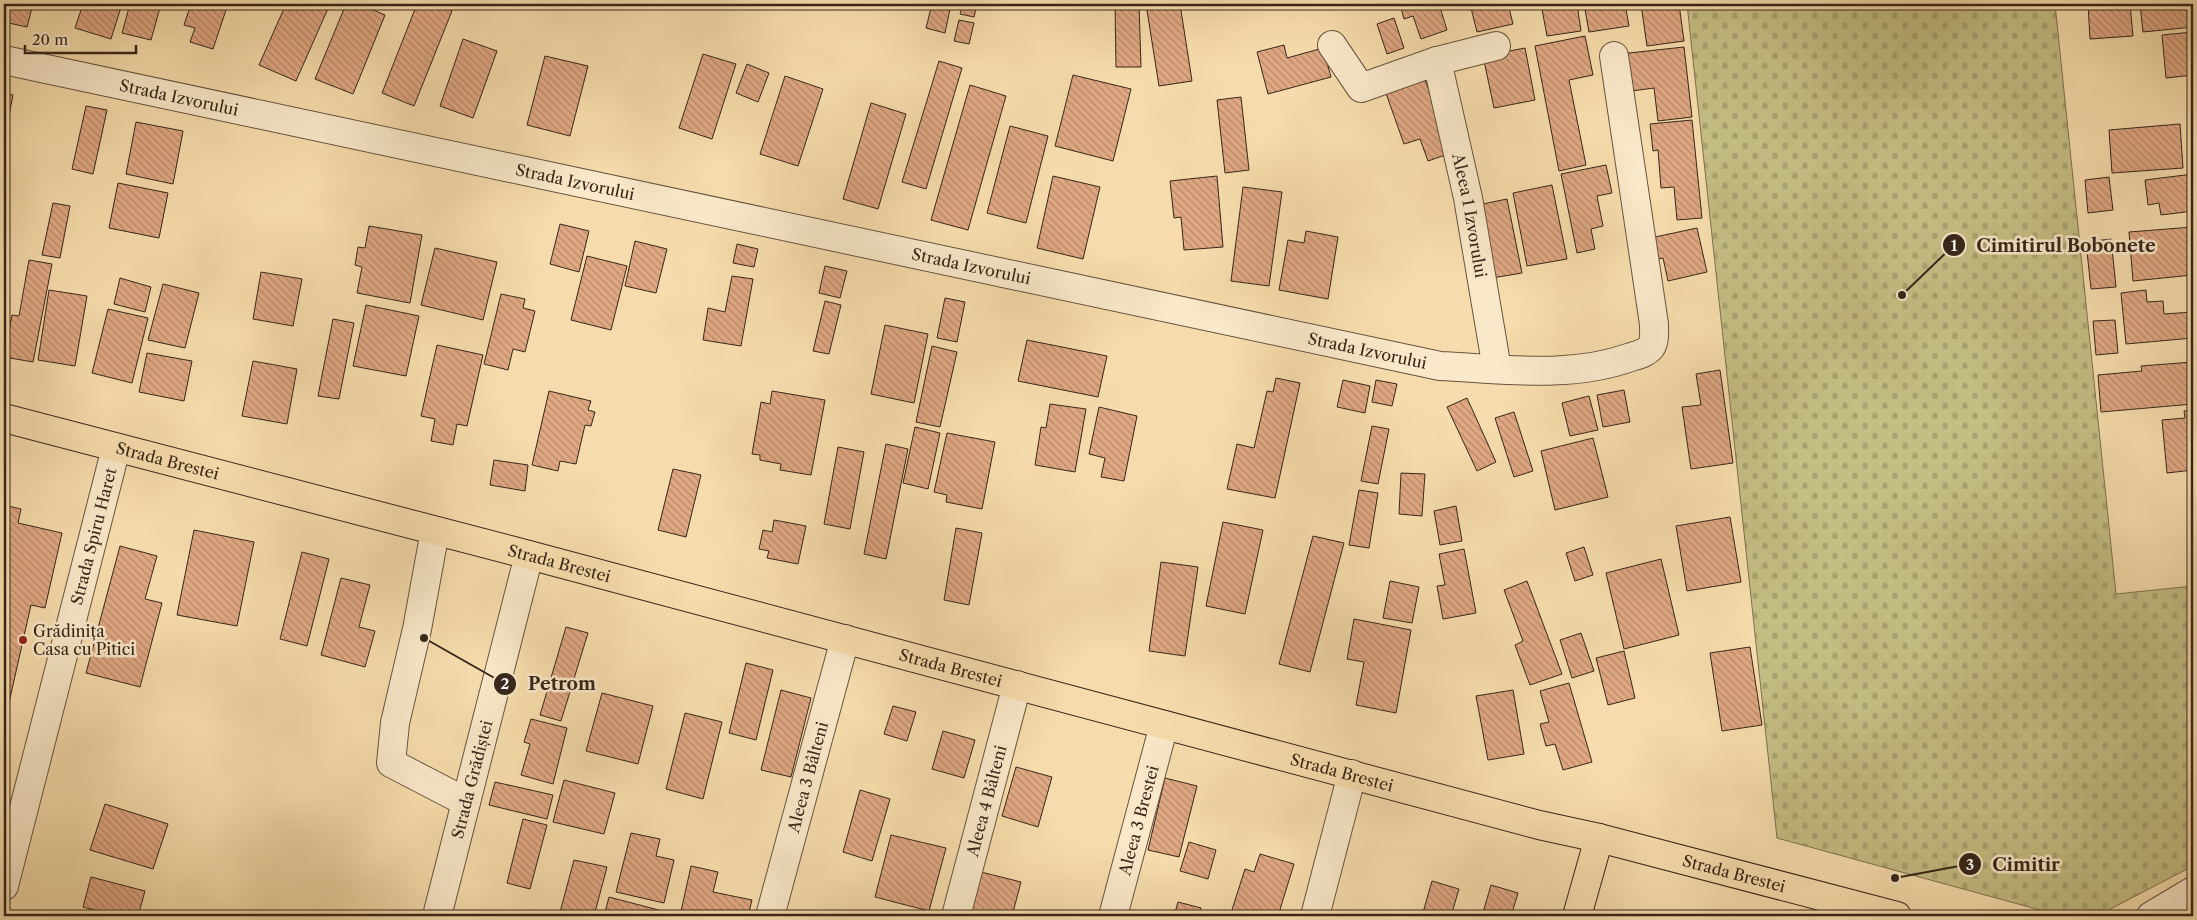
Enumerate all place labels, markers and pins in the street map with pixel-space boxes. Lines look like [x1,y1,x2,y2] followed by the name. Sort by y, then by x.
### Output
[1941,229,2166,262] callout: Cimitirul Bobonete
[33,621,135,659] place label: Grădinița Casa cu Pitici
[17,634,29,646] marker: Grădinița Casa cu Pitici
[493,667,606,700] callout: Petrom
[1957,848,2070,881] callout: Cimitir

